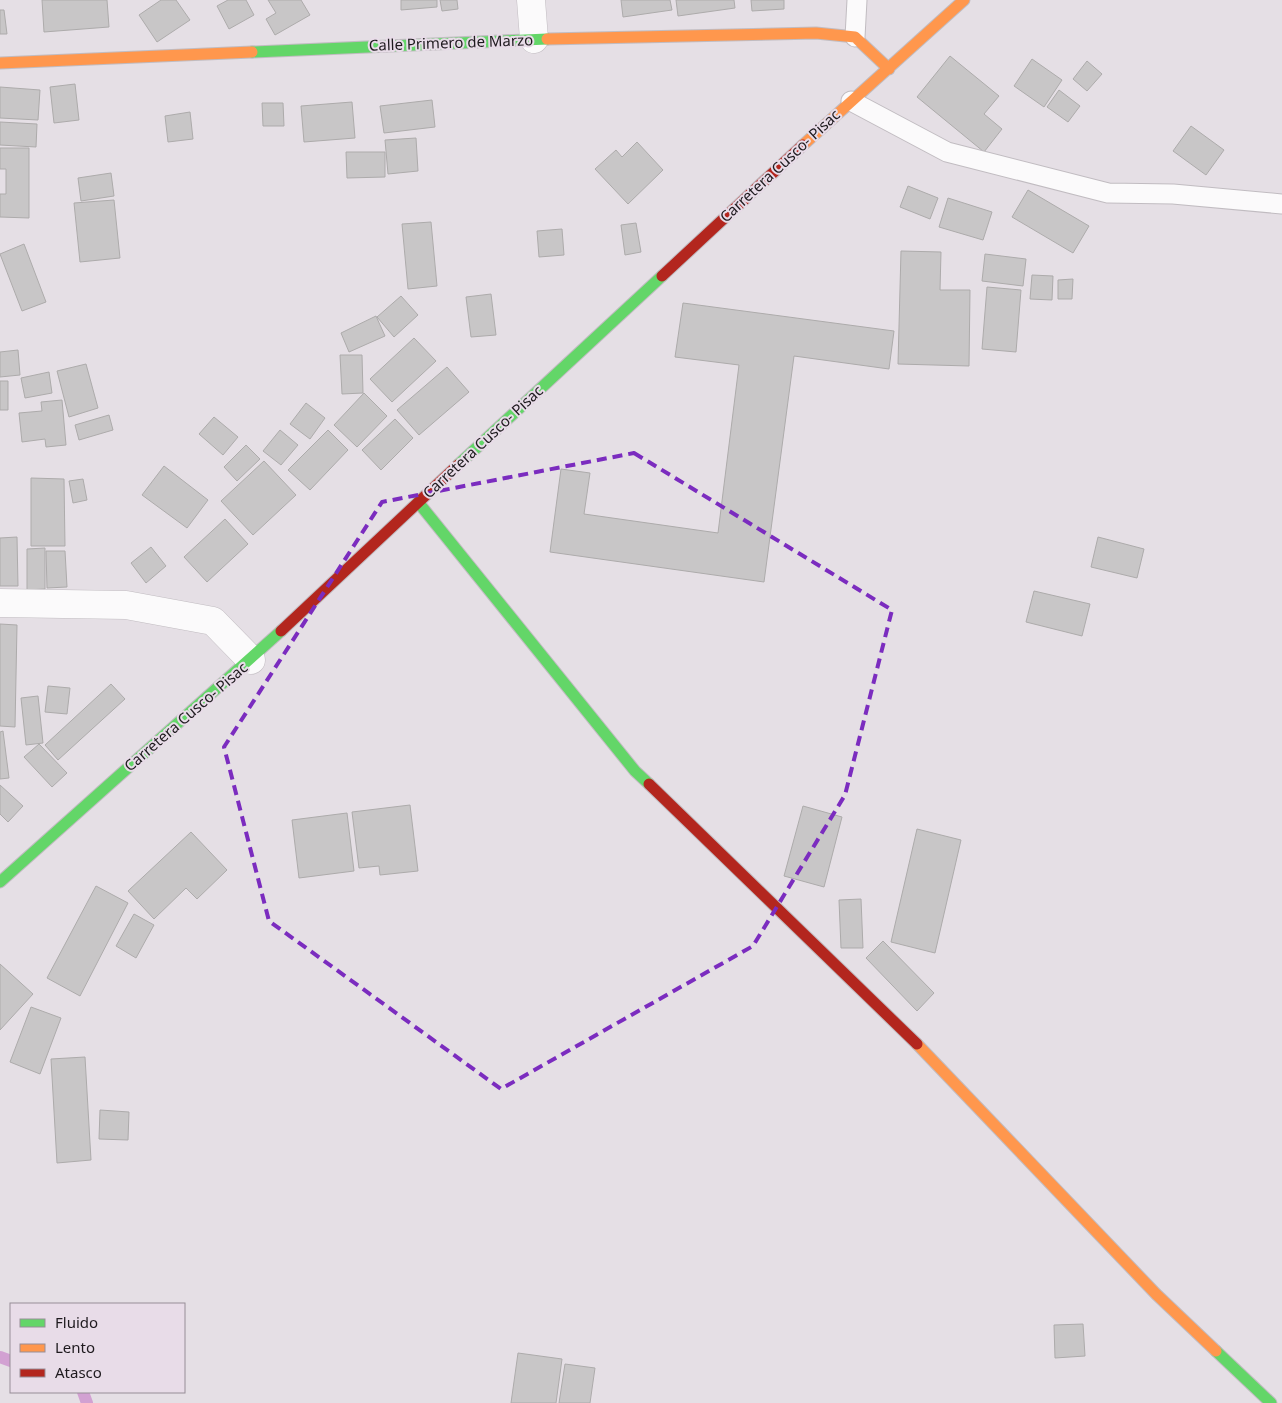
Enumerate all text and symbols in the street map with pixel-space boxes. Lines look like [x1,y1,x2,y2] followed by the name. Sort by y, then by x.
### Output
[368,29,533,55] street label: Calle Primero de Marzo
[715,104,844,226] street label: Carretera Cusco- Pisac
[418,380,547,502] street label: Carretera Cusco- Pisac
[119,657,251,775] street label: Carretera Cusco- Pisac
[10,1303,185,1393] legend
[55,1312,98,1332] text: Fluido
[55,1337,95,1357] text: Lento
[55,1362,102,1382] text: Atasco

